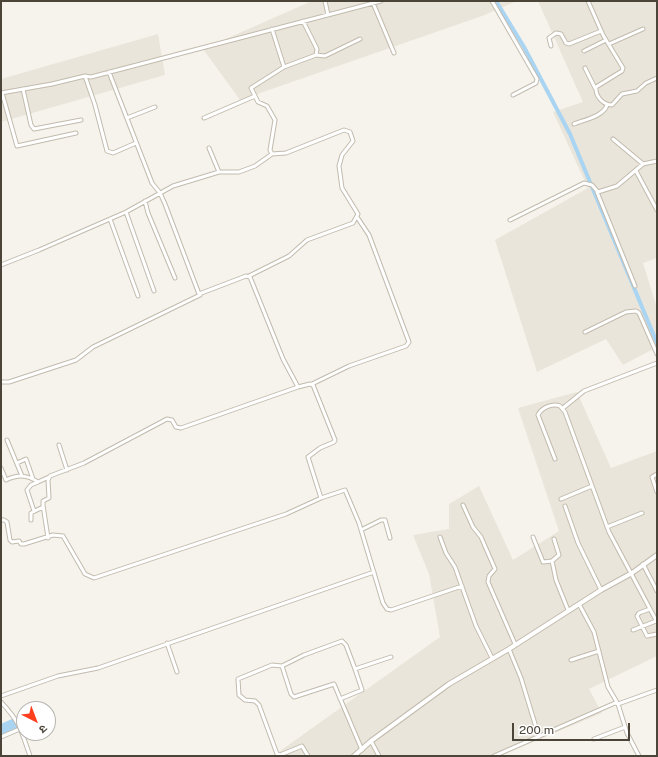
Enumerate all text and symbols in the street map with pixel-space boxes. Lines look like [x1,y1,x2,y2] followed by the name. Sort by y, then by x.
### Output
[16,701,56,741] north arrow
[514,715,632,741] scale bar
[37,723,50,736] text: उ
[519,723,554,737] text: 200 m

